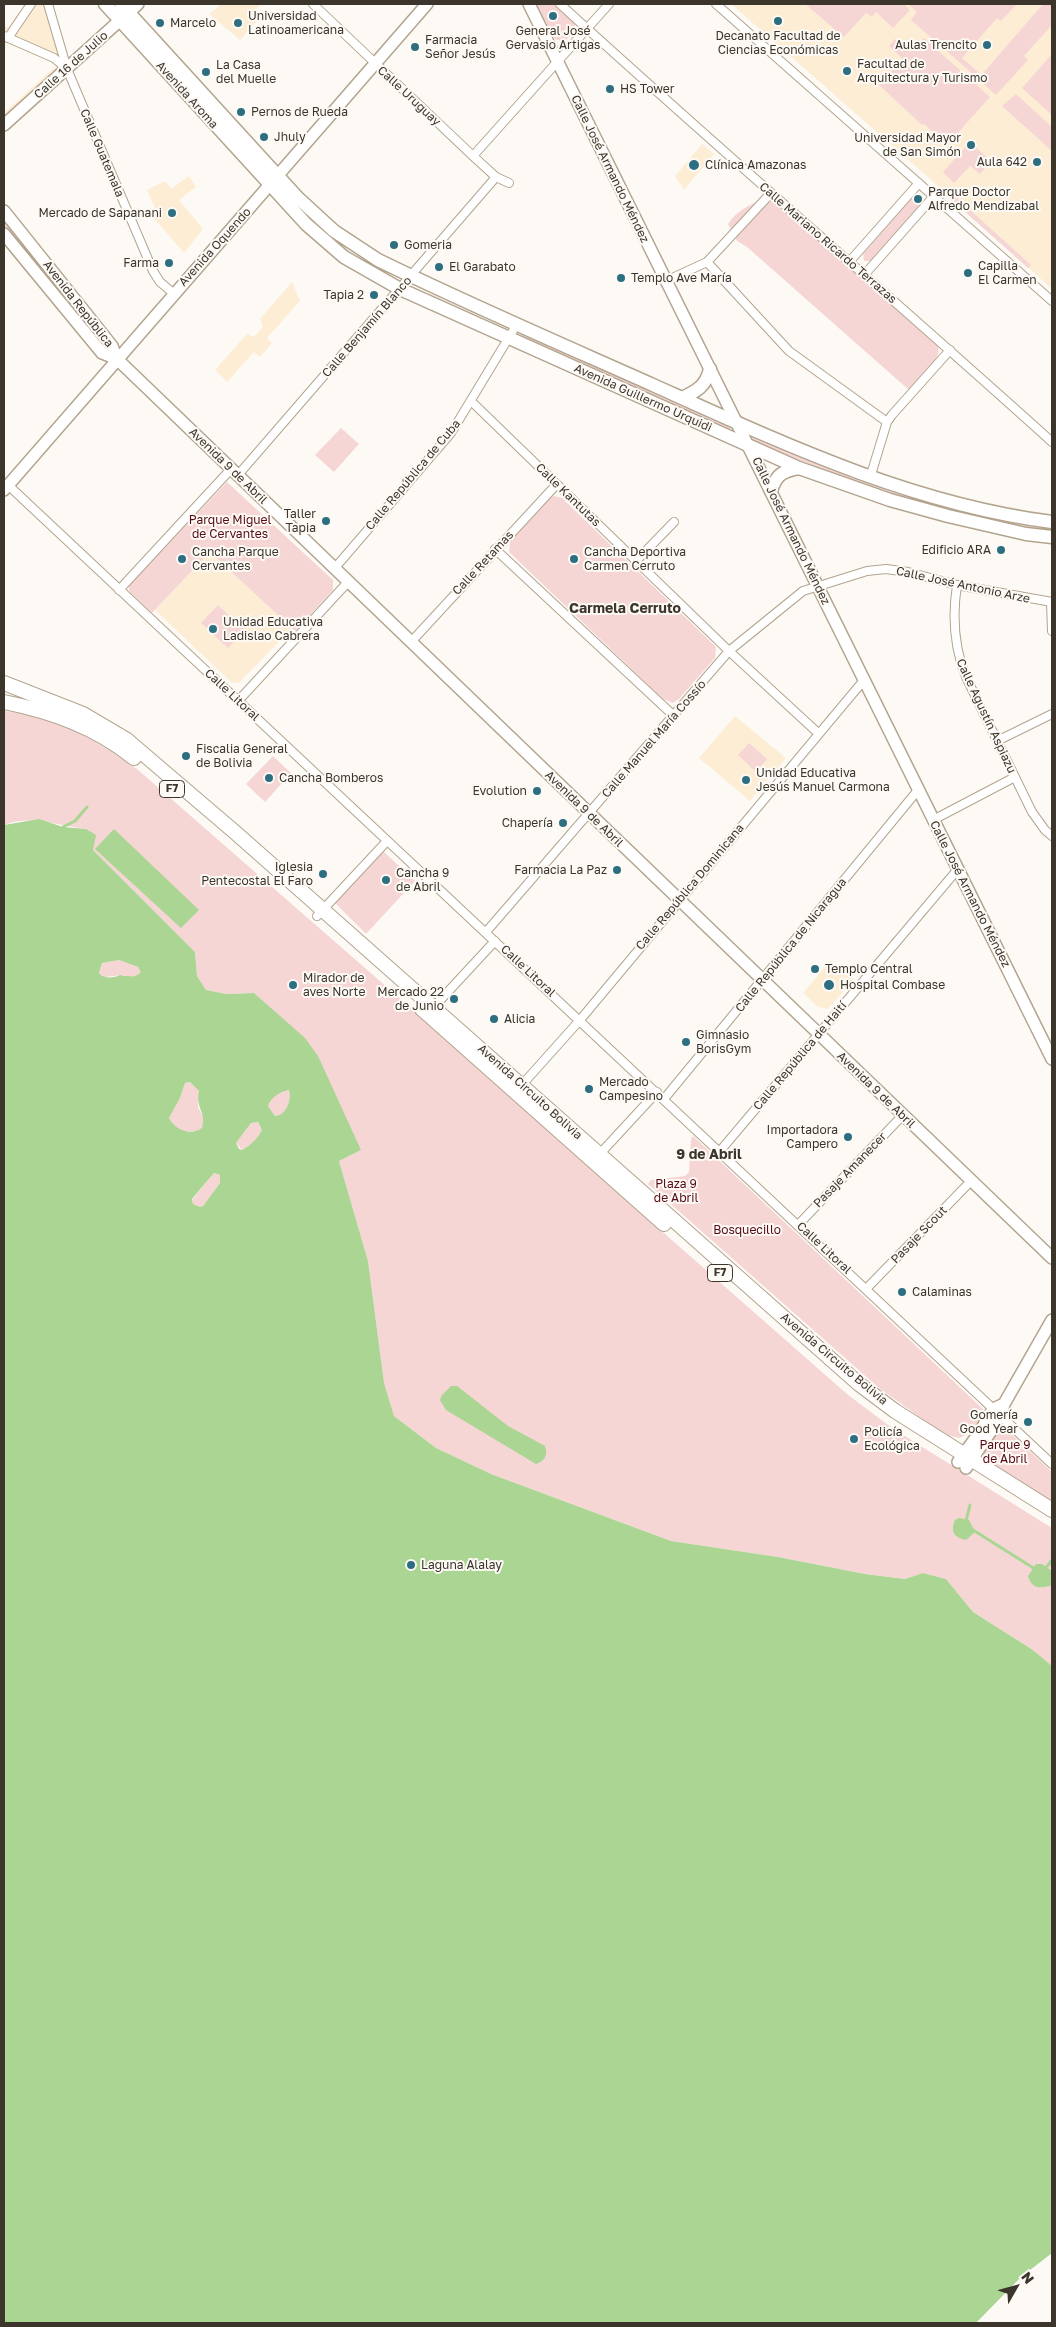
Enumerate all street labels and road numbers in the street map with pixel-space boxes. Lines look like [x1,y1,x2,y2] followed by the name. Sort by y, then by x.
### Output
[31,28,111,102] street label: Calle 16 de Julio
[153,58,221,132] street label: Avenida Aroma
[374,63,444,129] street label: Calle Uruguay
[568,93,652,245] street label: Calle José Armando Méndez
[77,107,127,199] street label: Calle Guatemala
[756,179,900,307] street label: Calle Mariano Ricardo Terrazas
[176,205,254,289] street label: Avenida Oquendo
[40,258,116,350] street label: Avenida República
[319,274,415,380] street label: Calle Benjamín Blanco
[572,361,714,435] street label: Avenida Guillermo Urquidi
[363,417,463,533] street label: Calle República de Cuba
[186,425,270,507] street label: Avenida 9 de Abril
[749,455,833,607] street label: Calle José Armando Méndez
[533,460,603,530] street label: Calle Kantutas
[449,528,517,598] street label: Calle Retamas
[895,564,1031,606] street label: Calle José Antonio Arze
[953,656,1019,776] street label: Calle Agustín Aspiazu
[202,666,262,724] street label: Calle Litoral
[599,677,709,801] street label: Calle Manuel María Cossío
[542,768,626,850] street label: Avenida 9 de Abril
[160,781,184,798] road number: F7
[927,818,1013,970] street label: Calle José Armando Méndez
[633,821,747,953] street label: Calle República Dominicana
[732,875,850,1015] street label: Calle República de Nicaragua
[498,942,558,1000] street label: Calle Litoral
[750,999,850,1113] street label: Calle República de Haití
[475,1041,585,1143] street label: Avenida Circuito Bolivia
[834,1049,918,1131] street label: Avenida 9 de Abril
[811,1129,889,1211] street label: Pasaje Amanecer
[888,1203,950,1267] street label: Pasaje Scout
[794,1219,854,1277] street label: Calle Litoral
[708,1264,732,1282] road number: F7
[777,1310,891,1408] street label: Avenida Circuito Bolivia

